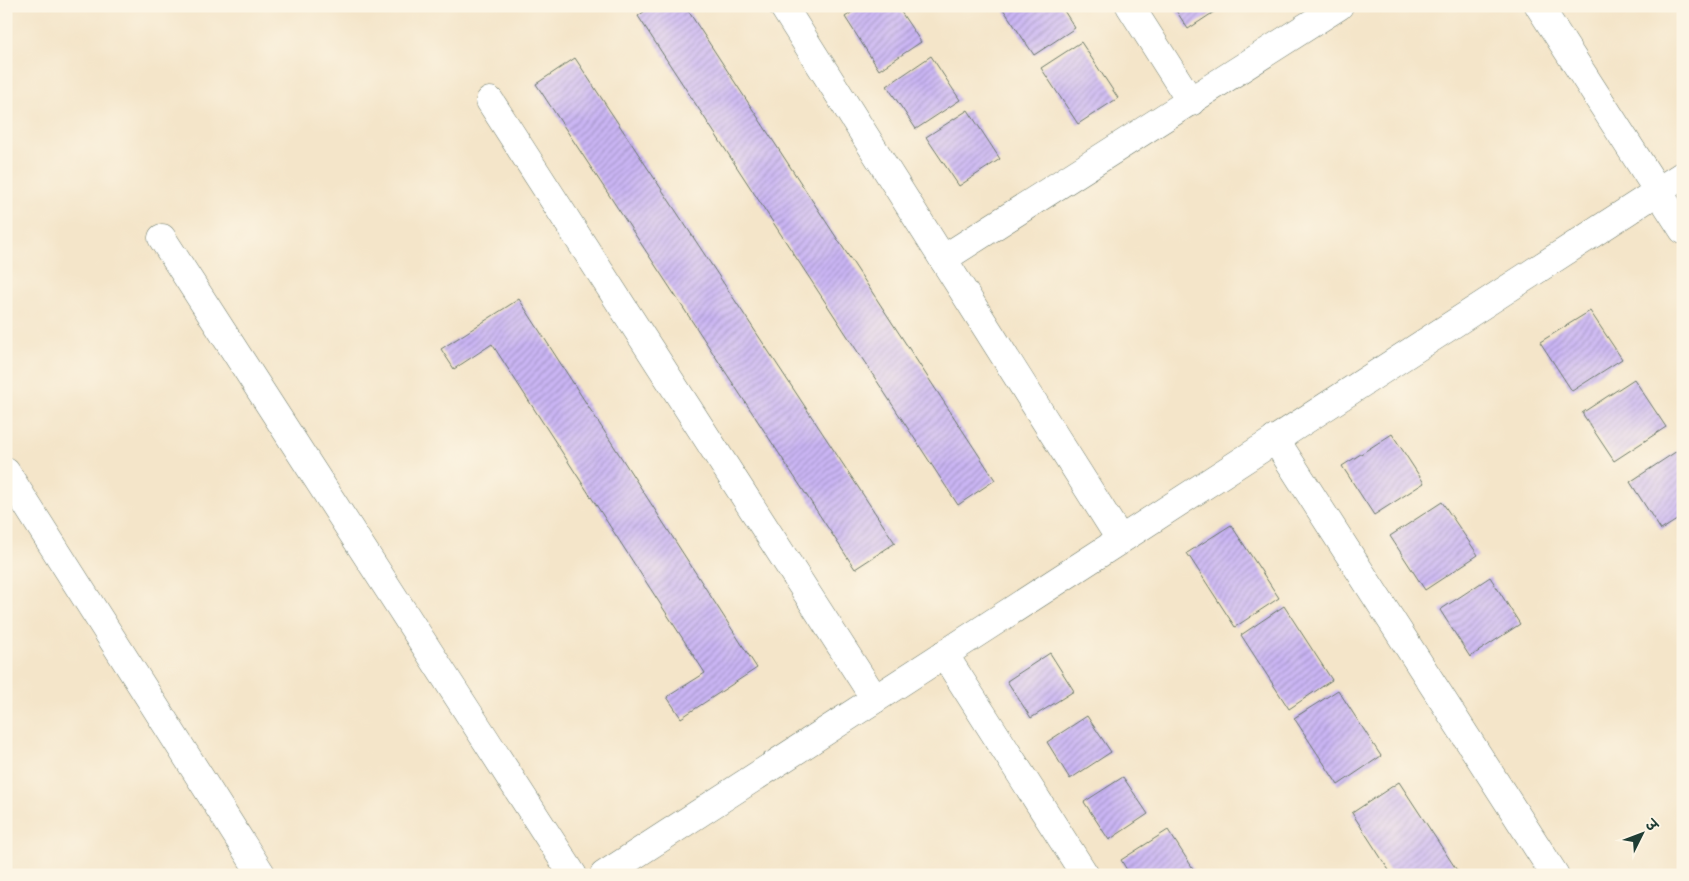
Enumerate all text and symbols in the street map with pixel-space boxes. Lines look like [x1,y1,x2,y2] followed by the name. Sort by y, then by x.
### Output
[1616,808,1666,858] north arrow
[1641,815,1662,836] text: उ

